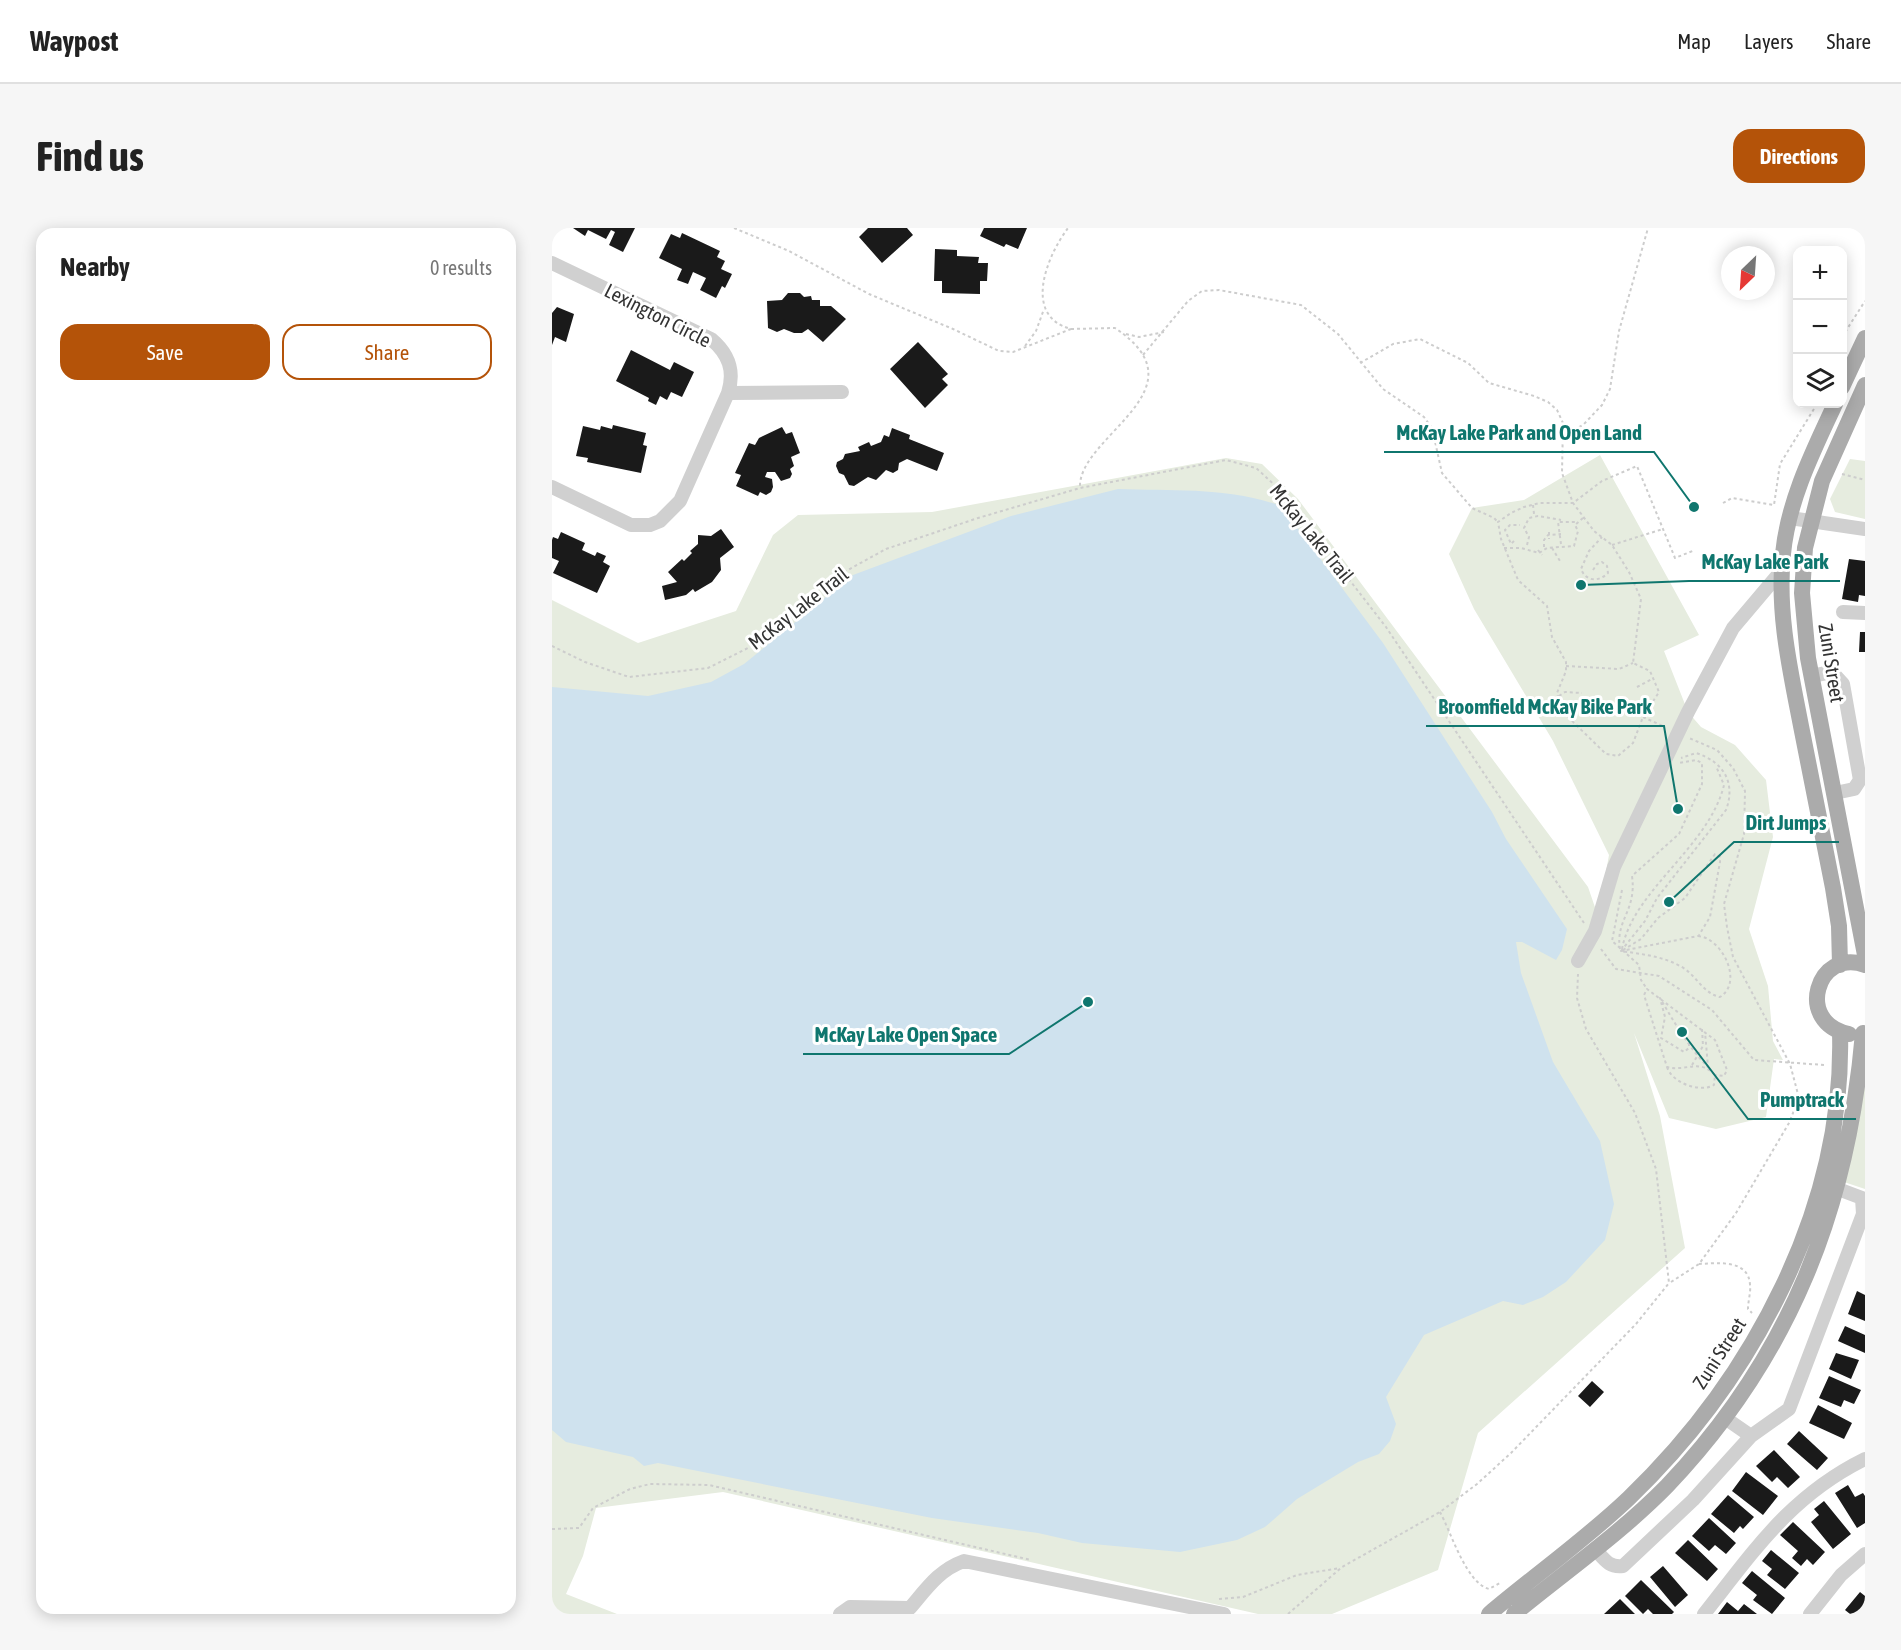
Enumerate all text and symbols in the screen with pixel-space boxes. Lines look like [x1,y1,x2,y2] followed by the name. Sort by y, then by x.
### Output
[30,25,118,57] text: Waypost
[1677,29,1711,53] text: Map
[1744,29,1794,53] text: Layers
[1827,29,1871,53] text: Share
[1733,129,1865,183] button: Directions
[36,132,144,180] text: Find us
[1721,246,1775,300] north arrow
[1793,246,1847,408] map controls
[1793,246,1847,300] button: +
[60,252,130,282] text: Nearby
[430,256,492,279] text: 0 results
[601,278,715,352] street label: Lexington Circle
[1793,300,1847,354] button: −
[60,324,270,380] button: Save
[282,324,492,380] button: Share
[1793,354,1847,408] button: layers
[1384,413,1654,452] callout: McKay Lake Park and Open Land
[1396,420,1642,444] text: McKay Lake Park and Open Land
[1265,479,1359,587] street label: McKay Lake Trail
[1689,542,1840,581] callout: McKay Lake Park
[1701,549,1829,573] text: McKay Lake Park
[744,562,853,654] street label: McKay Lake Trail
[1814,622,1850,704] street label: Zuni Street
[1426,687,1664,726] callout: Broomfield McKay Bike Park
[1438,694,1652,718] text: Broomfield McKay Bike Park
[1734,803,1839,842] callout: Dirt Jumps
[1746,810,1827,834] text: Dirt Jumps
[803,1015,1009,1054] callout: McKay Lake Open Space
[815,1022,997,1046] text: McKay Lake Open Space
[1748,1080,1856,1119] callout: Pumptrack
[1760,1087,1845,1111] text: Pumptrack
[1688,1313,1750,1393] street label: Zuni Street

